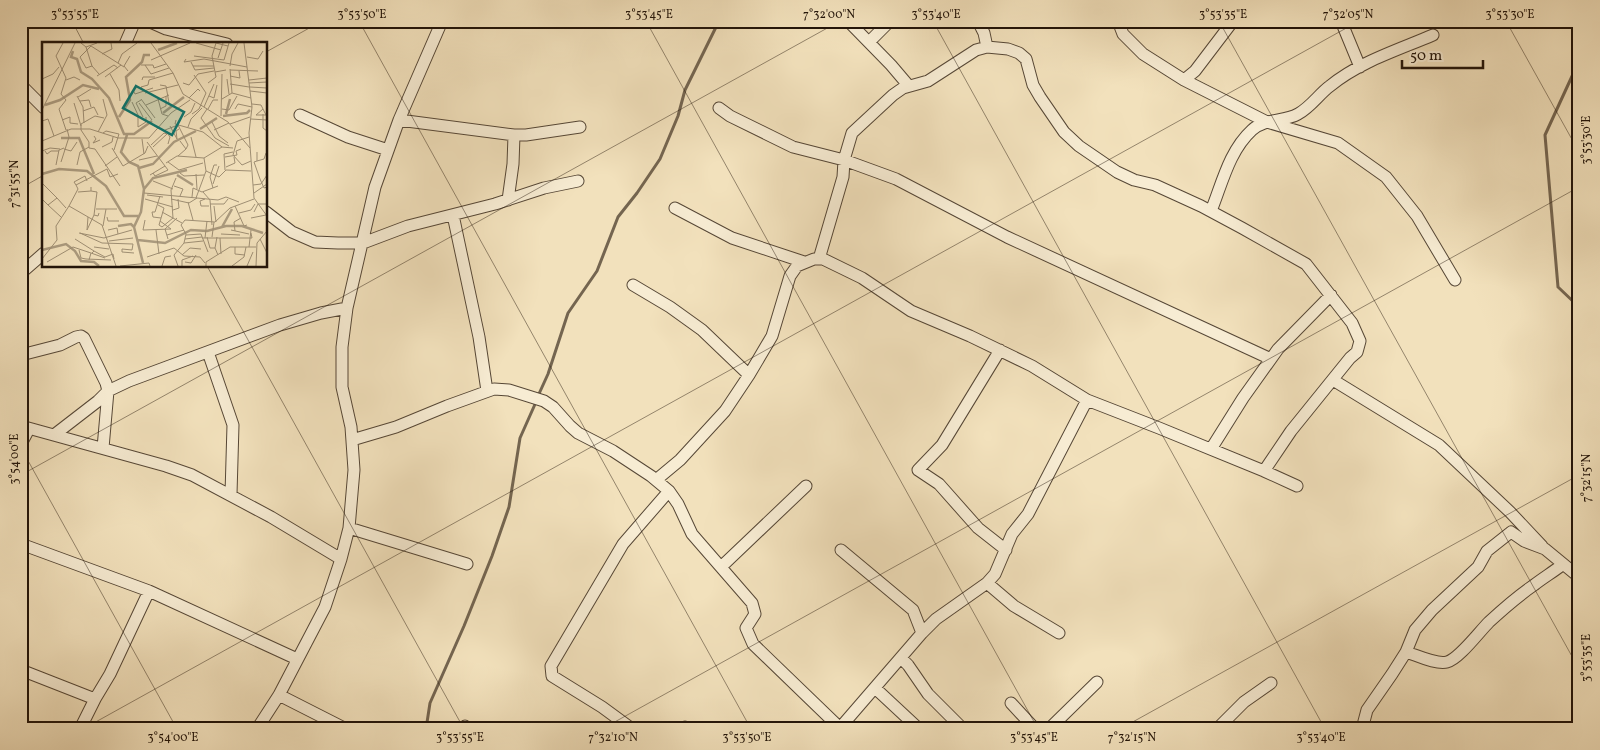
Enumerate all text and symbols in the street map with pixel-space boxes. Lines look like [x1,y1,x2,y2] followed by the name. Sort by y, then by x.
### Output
[51,7,99,23] text: 3°53'55"E
[338,7,386,23] text: 3°53'50"E
[625,7,673,23] text: 3°53'45"E
[803,7,855,23] text: 7°32'00"N
[911,7,961,23] text: 3°53'40"E
[1199,7,1247,23] text: 3°53'35"E
[1323,7,1373,23] text: 7°32'05"N
[1485,7,1535,23] text: 3°53'30"E
[1402,38,1484,70] scale bar
[42,42,268,268] inset map
[1410,46,1442,67] text: 50 m
[1579,115,1595,165] text: 3°53'30"E
[7,160,23,208] text: 7°31'55"N
[7,433,23,485] text: 3°54'00"E
[1579,454,1595,502] text: 7°32'15"N
[1579,634,1595,682] text: 3°53'35"E
[147,730,199,746] text: 3°54'00"E
[436,730,484,746] text: 3°53'55"E
[588,730,638,746] text: 7°32'10"N
[723,730,771,746] text: 3°53'50"E
[1010,730,1058,746] text: 3°53'45"E
[1108,730,1156,746] text: 7°32'15"N
[1296,730,1346,746] text: 3°53'40"E

